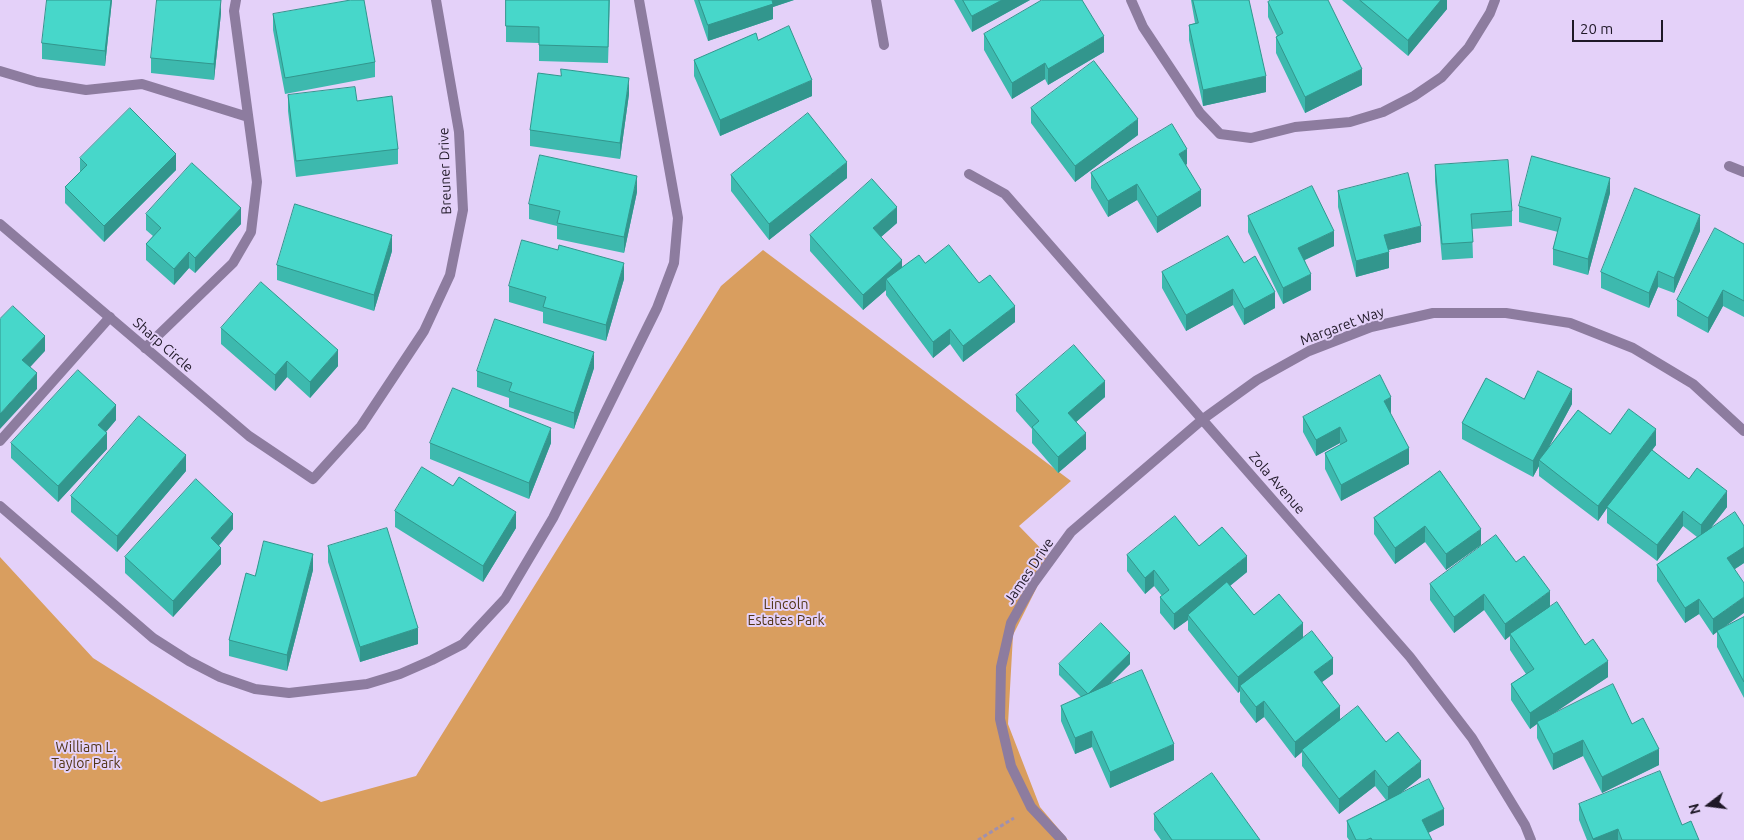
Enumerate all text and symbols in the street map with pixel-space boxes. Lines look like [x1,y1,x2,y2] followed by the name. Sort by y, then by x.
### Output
[1574,10,1665,42] scale bar
[1580,20,1613,37] text: 20 m
[435,127,455,215] street label: Breuner Drive
[1298,303,1386,349] street label: Margaret Way
[129,314,197,376] street label: Sharp Circle
[1245,448,1309,518] street label: Zola Avenue
[1001,535,1057,607] street label: James Drive
[748,596,824,628] park label: Lincoln Estates Park
[51,739,121,772] park label: William L. Taylor Park
[1684,780,1734,830] north arrow
[1685,802,1704,816] text: N

